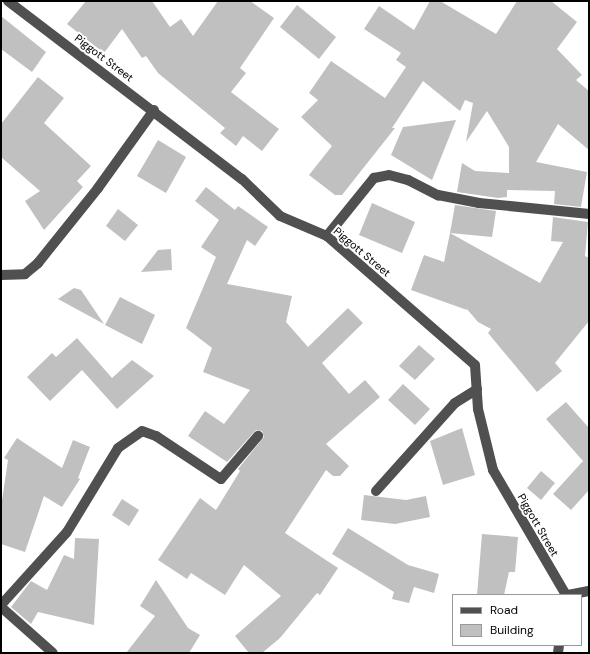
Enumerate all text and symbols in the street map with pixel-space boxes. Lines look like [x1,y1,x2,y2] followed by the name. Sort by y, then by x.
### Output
[72,32,136,84] street label: Piggott Street
[331,224,393,280] street label: Piggott Street
[515,491,561,559] street label: Piggott Street
[452,594,582,646] legend
[490,602,518,618] text: Road
[490,622,534,638] text: Building

